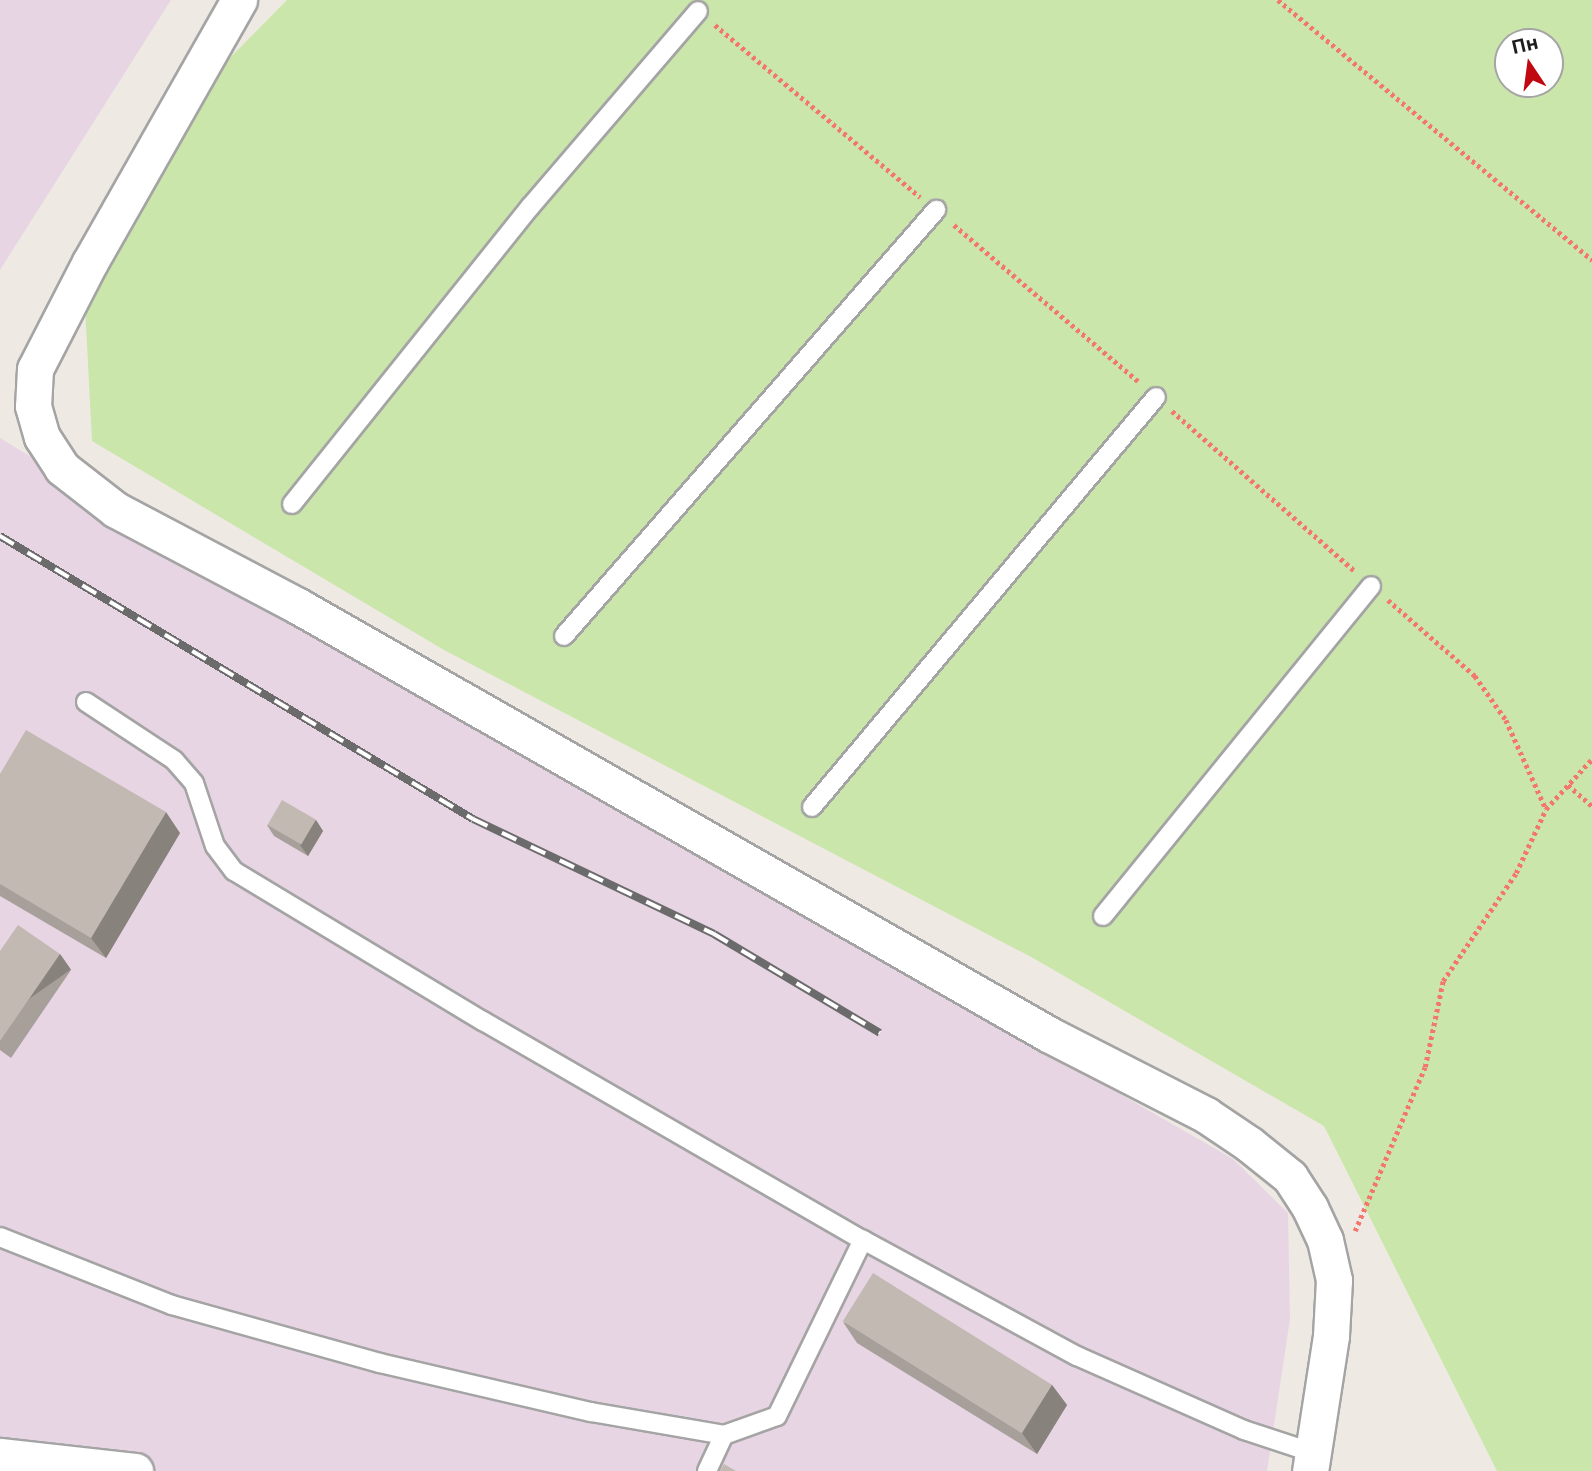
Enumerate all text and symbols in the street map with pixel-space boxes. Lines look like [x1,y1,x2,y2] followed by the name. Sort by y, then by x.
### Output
[1494,28,1564,98] north arrow
[1509,29,1541,60] text: Пн

